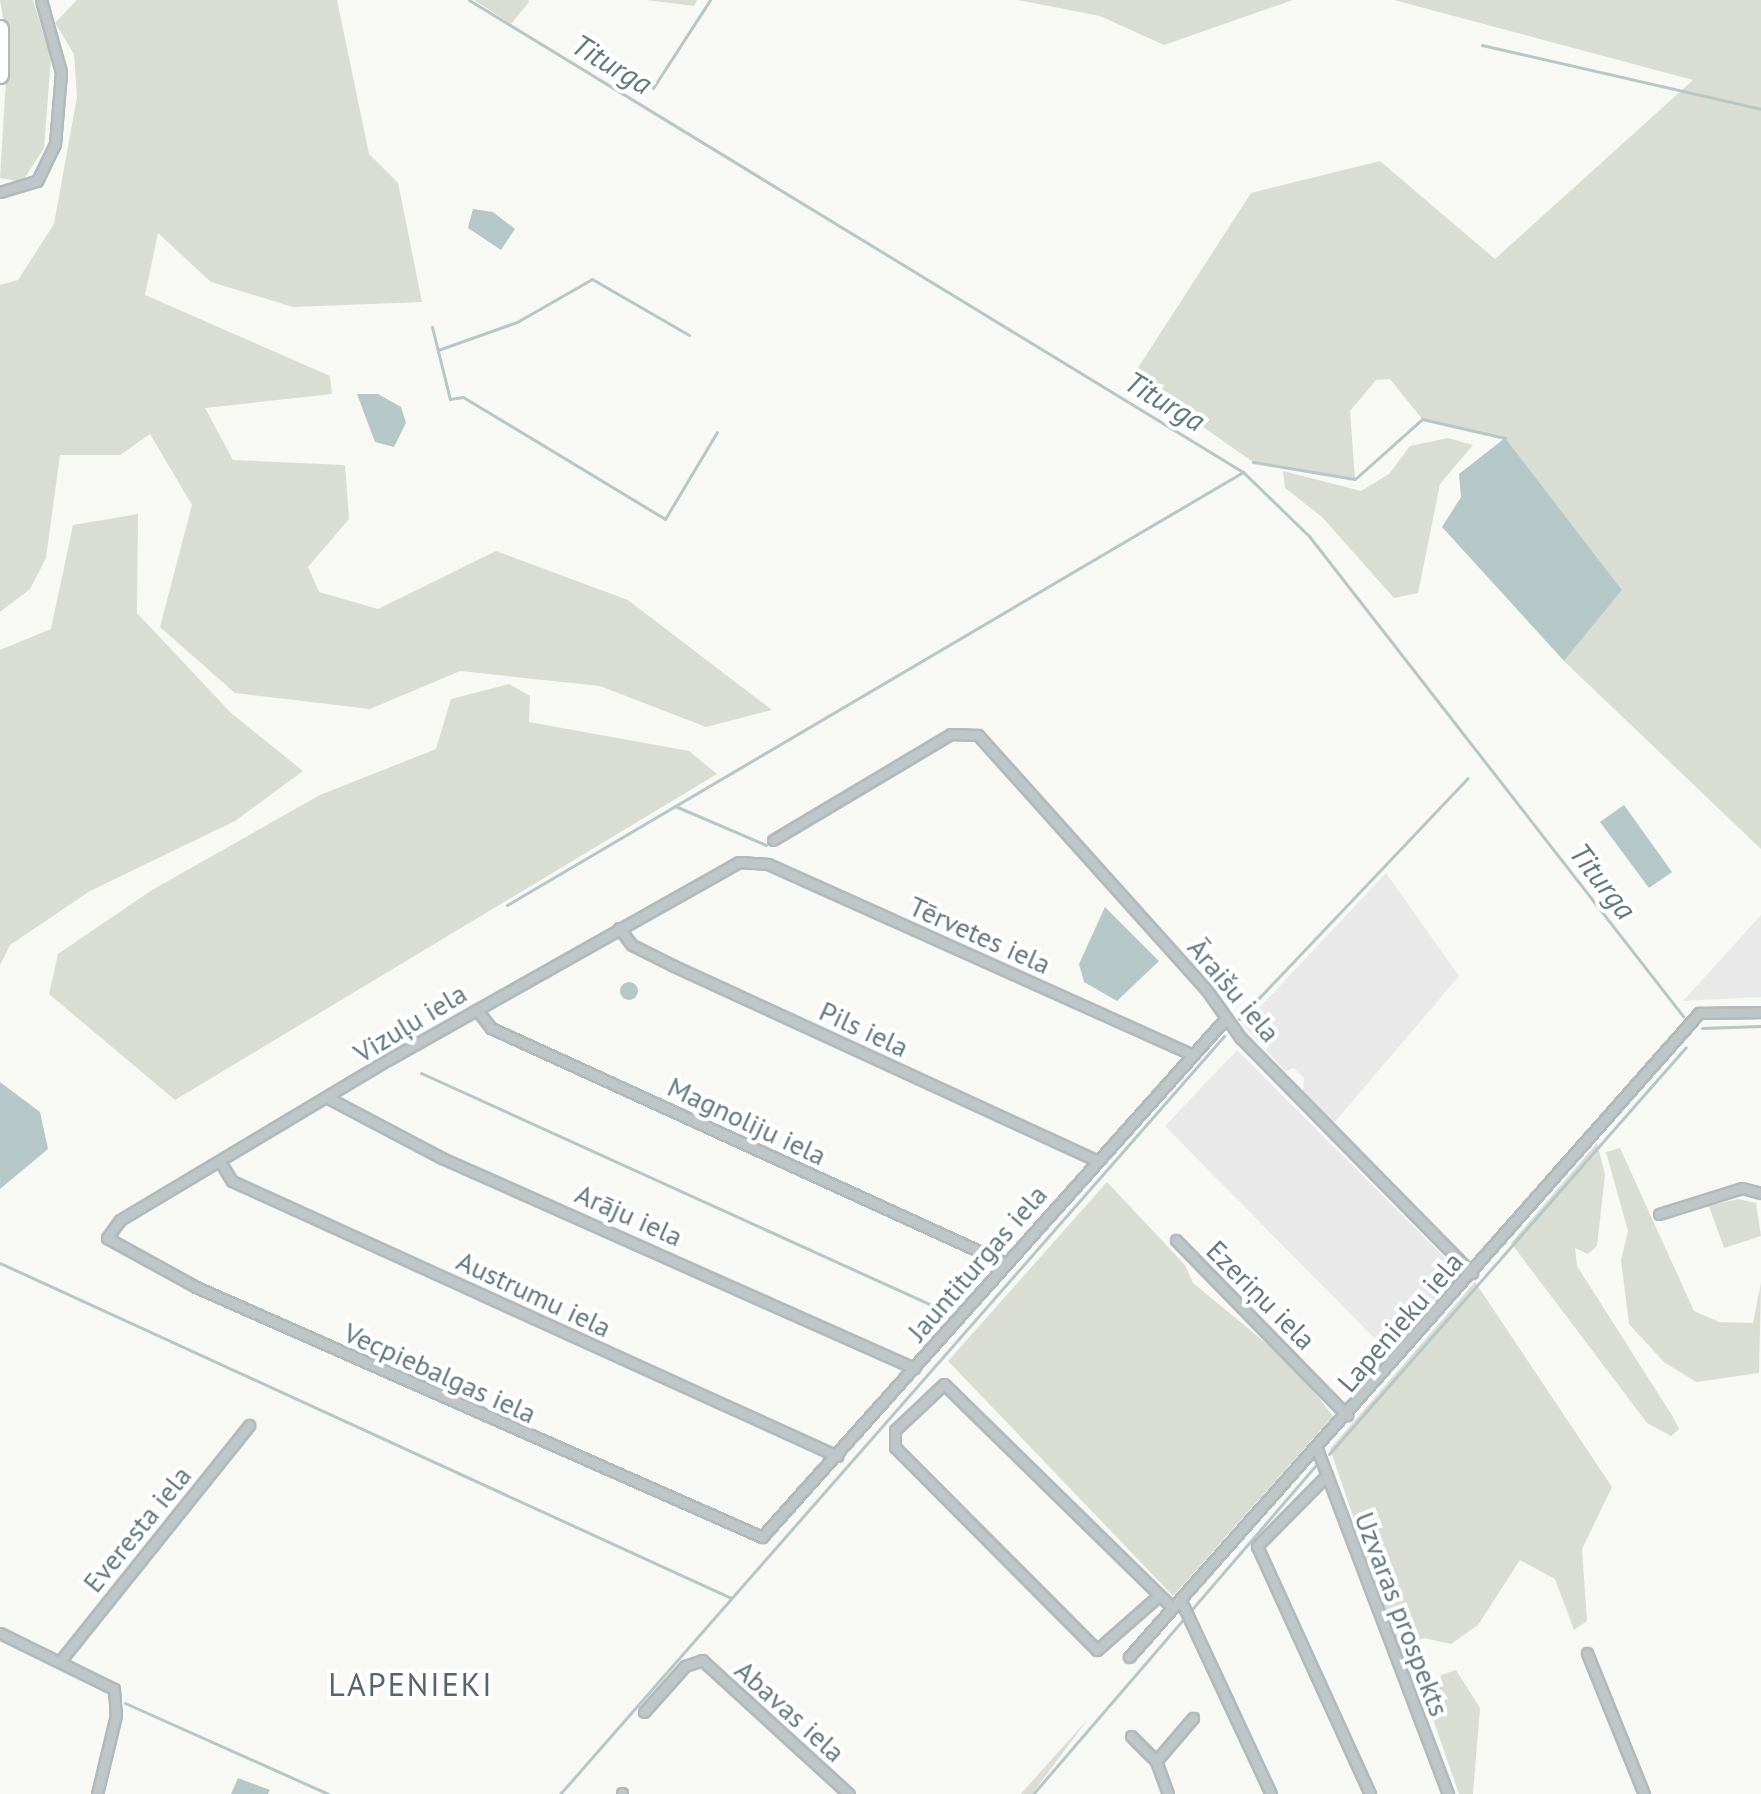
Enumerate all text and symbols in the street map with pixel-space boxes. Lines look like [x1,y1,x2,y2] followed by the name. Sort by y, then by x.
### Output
[565,26,659,102] water label: Titurga
[1118,363,1212,439] water label: Titurga
[1562,836,1644,926] water label: Titurga
[904,889,1056,981] street label: Tērvetes iela
[1181,931,1287,1049] street label: Āraišu iela
[348,976,472,1070] street label: Vizuļu iela
[814,994,914,1064] street label: Pils iela
[662,1070,832,1172] street label: Magnoliju iela
[570,1177,688,1253] street label: Arāju iela
[900,1178,1054,1348] street label: Jauntiturgas iela
[1200,1234,1322,1356] street label: Ezeriņu iela
[451,1244,617,1344] street label: Austrumu iela
[1330,1245,1470,1399] street label: Lapenieku iela
[339,1316,541,1430] street label: Vecpiebalgas iela
[76,1459,198,1599] street label: Everesta iela
[1348,1507,1456,1721] street label: Uzvaras prospekts
[728,1653,852,1769] street label: Abavas iela
[328,1665,494,1703] district label: LAPENIEKI

